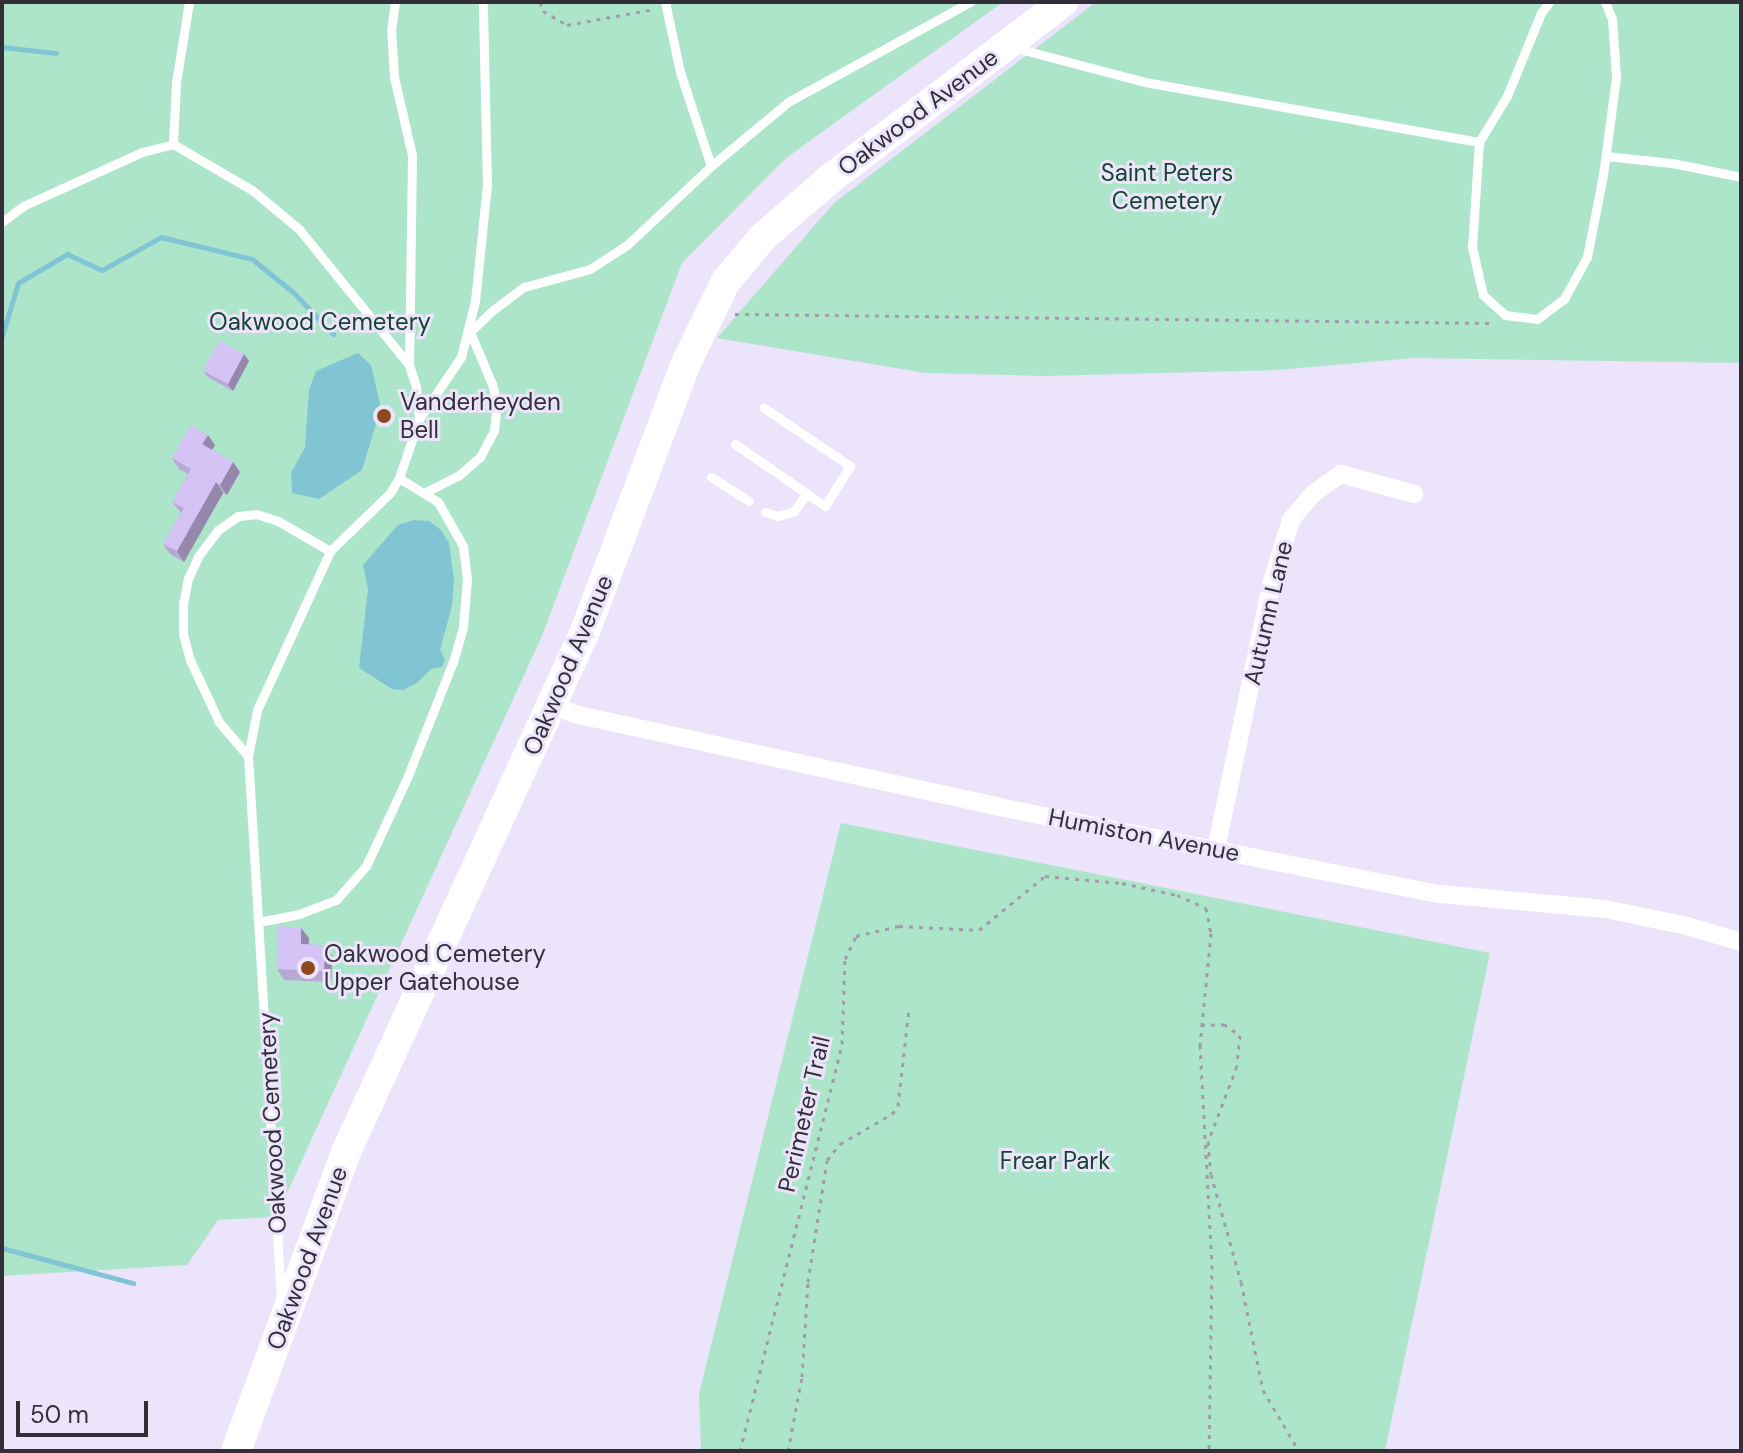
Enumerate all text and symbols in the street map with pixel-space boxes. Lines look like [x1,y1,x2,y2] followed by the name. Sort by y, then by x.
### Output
[832,42,1004,182] street label: Oakwood Avenue
[1101,159,1233,215] park label: Saint Peters Cemetery
[209,308,431,336] park label: Oakwood Cemetery
[400,388,561,444] place label: Vanderheyden Bell
[375,407,393,425] marker: Vanderheyden Bell
[1237,538,1299,688] street label: Autumn Lane
[517,571,619,759] street label: Oakwood Avenue
[1046,802,1242,868] street label: Humiston Avenue
[324,940,546,996] place label: Oakwood Cemetery Upper Gatehouse
[299,959,317,977] marker: Oakwood Cemetery Upper Gatehouse
[252,1011,292,1235] street label: Oakwood Cemetery
[772,1033,836,1195] street label: Perimeter Trail
[1000,1147,1110,1175] park label: Frear Park
[260,1162,354,1354] street label: Oakwood Avenue
[20,1385,152,1435] scale bar
[30,1399,89,1430] text: 50 m

